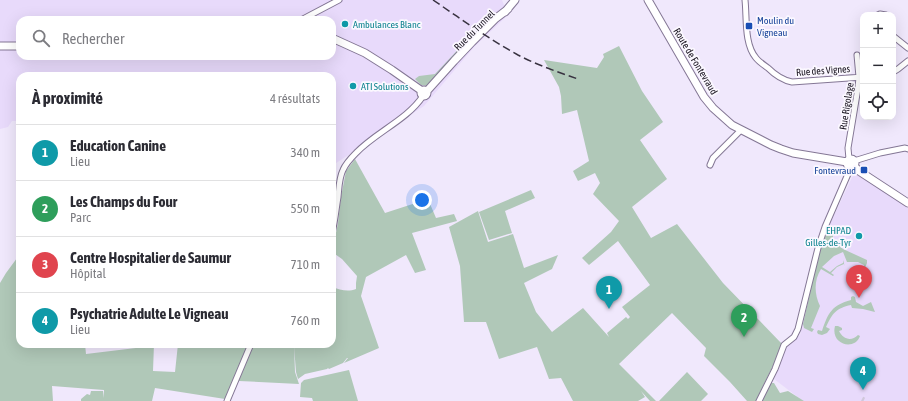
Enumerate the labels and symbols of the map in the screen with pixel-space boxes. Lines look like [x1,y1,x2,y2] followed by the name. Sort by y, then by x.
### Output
[452,8,497,53] street label: Rue du Tunnel
[757,15,794,38] place label: Moulin du Vigneau
[340,19,350,29] marker: Ambulances Blanc
[353,19,421,30] place label: Ambulances Blanc
[744,21,754,31] marker: Moulin du Vigneau
[671,26,720,97] street label: Route de Fontevraud
[796,63,851,78] street label: Rue des Vignes
[348,81,358,91] marker: ATI Solutions
[361,81,409,92] place label: ATI Solutions
[837,81,856,131] street label: Rue Rigolage
[814,165,856,176] place label: Fontevraud
[859,165,869,175] marker: Fontevraud
[412,190,432,210] your location
[805,225,852,248] place label: EHPAD Gilles-de-Tyr
[854,231,864,241] marker: EHPAD Gilles-de-Tyr
[846,265,872,298] pin: 3
[596,276,622,309] pin: 1
[731,304,757,337] pin: 2
[850,357,876,390] pin: 4

